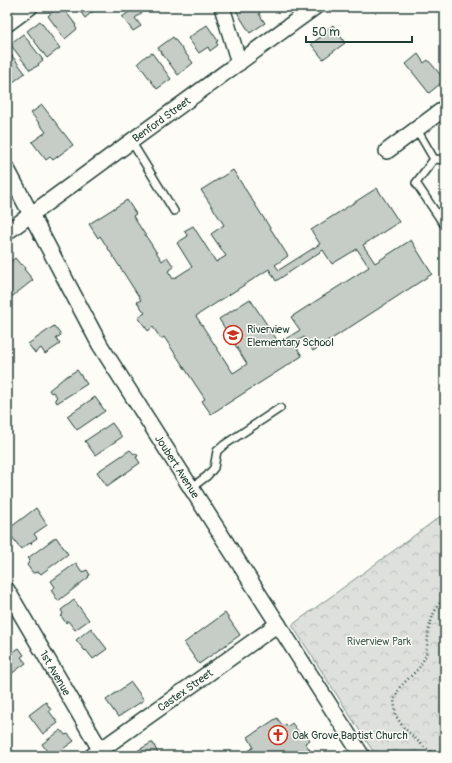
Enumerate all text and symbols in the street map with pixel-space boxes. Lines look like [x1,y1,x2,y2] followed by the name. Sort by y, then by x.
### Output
[306,18,412,44] scale bar
[312,25,340,40] text: 50 m
[130,93,193,145] street label: Benford Street
[247,323,334,349] place label: Riverview Elementary School
[222,324,244,346] school or university icon: Riverview Elementary School
[152,432,203,501] street label: Joubert Avenue
[347,635,412,648] park label: Riverview Park
[37,648,74,698] street label: 1st Avenue
[155,666,215,714] street label: Castex Street
[267,724,289,746] church icon: Oak Grove Baptist Church
[292,729,408,742] place label: Oak Grove Baptist Church

